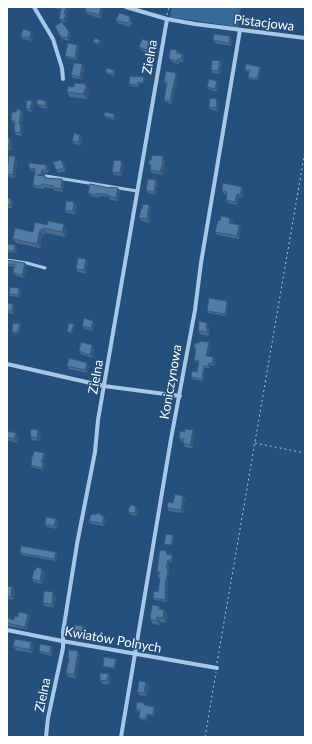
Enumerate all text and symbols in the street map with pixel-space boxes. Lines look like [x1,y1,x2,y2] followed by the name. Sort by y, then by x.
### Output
[233,12,295,34] street label: Pistacjowa
[139,39,161,75] street label: Zielna
[157,343,185,421] street label: Koniczynowa
[85,359,107,395] street label: Zielna
[63,624,163,656] street label: Kwiatów Polnych
[32,676,54,714] street label: Zielna

